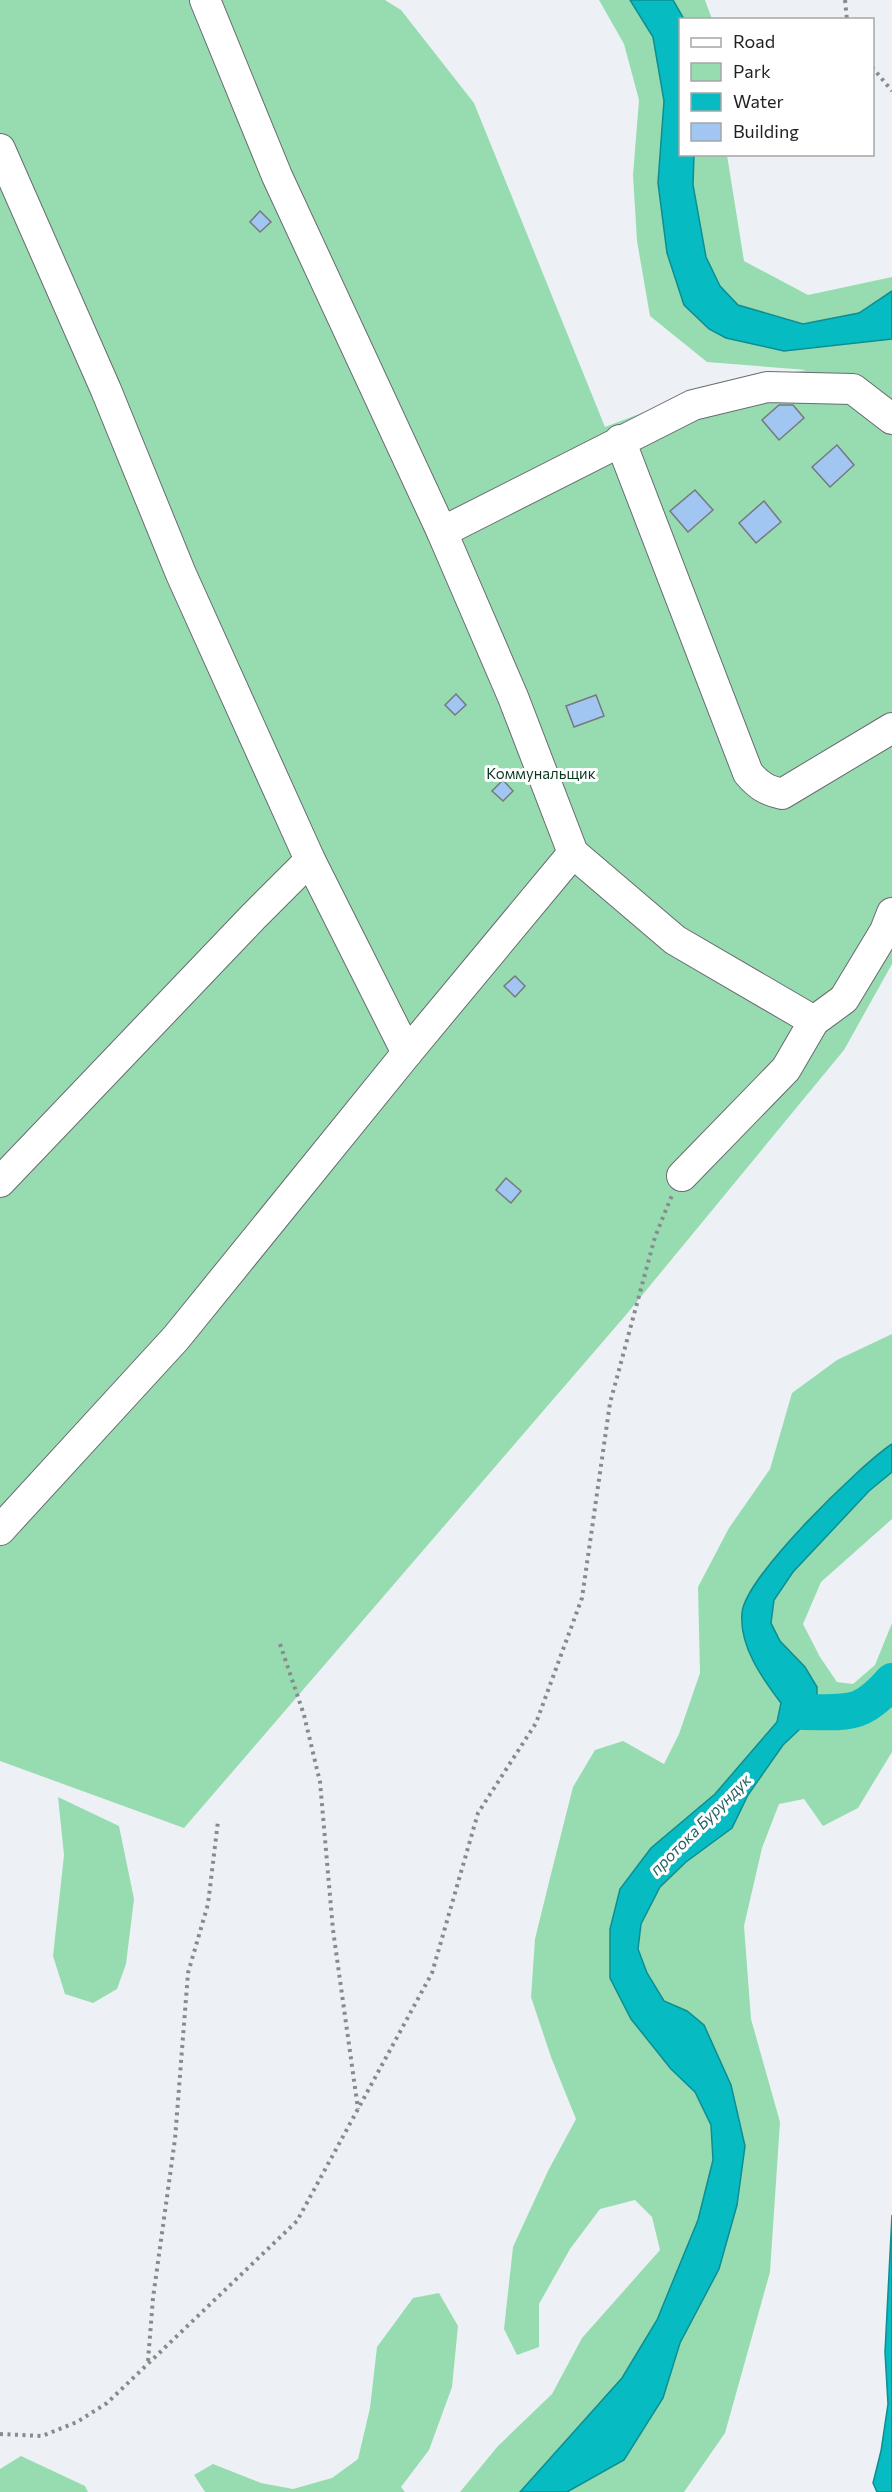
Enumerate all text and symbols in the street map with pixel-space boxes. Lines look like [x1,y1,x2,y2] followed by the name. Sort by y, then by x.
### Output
[679,18,874,156] legend
[733,30,775,52] text: Road
[733,60,771,82] text: Park
[733,90,784,112] text: Water
[733,120,799,142] text: Building
[486,764,596,782] park label: Коммунальщик
[646,1769,755,1878] water label: протока Бурундук

